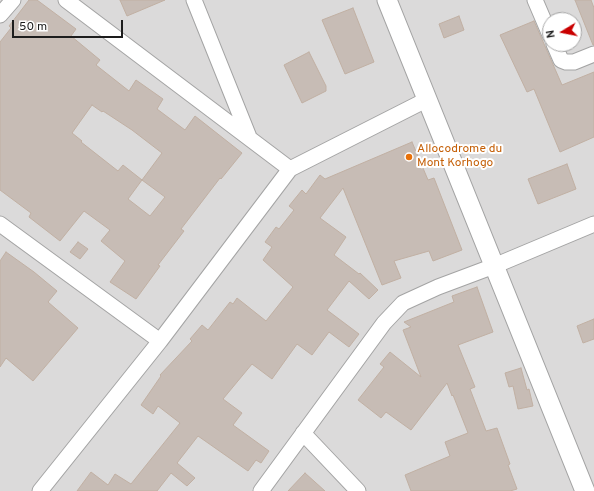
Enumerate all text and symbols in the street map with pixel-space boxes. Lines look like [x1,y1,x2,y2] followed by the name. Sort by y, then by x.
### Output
[14,12,125,38] scale bar
[542,12,582,52] north arrow
[19,19,47,35] text: 50 m
[544,29,559,39] text: N
[417,143,502,171] place label: Allocodrome du Mont Korhogo
[404,152,414,162] marker: Allocodrome du Mont Korhogo

